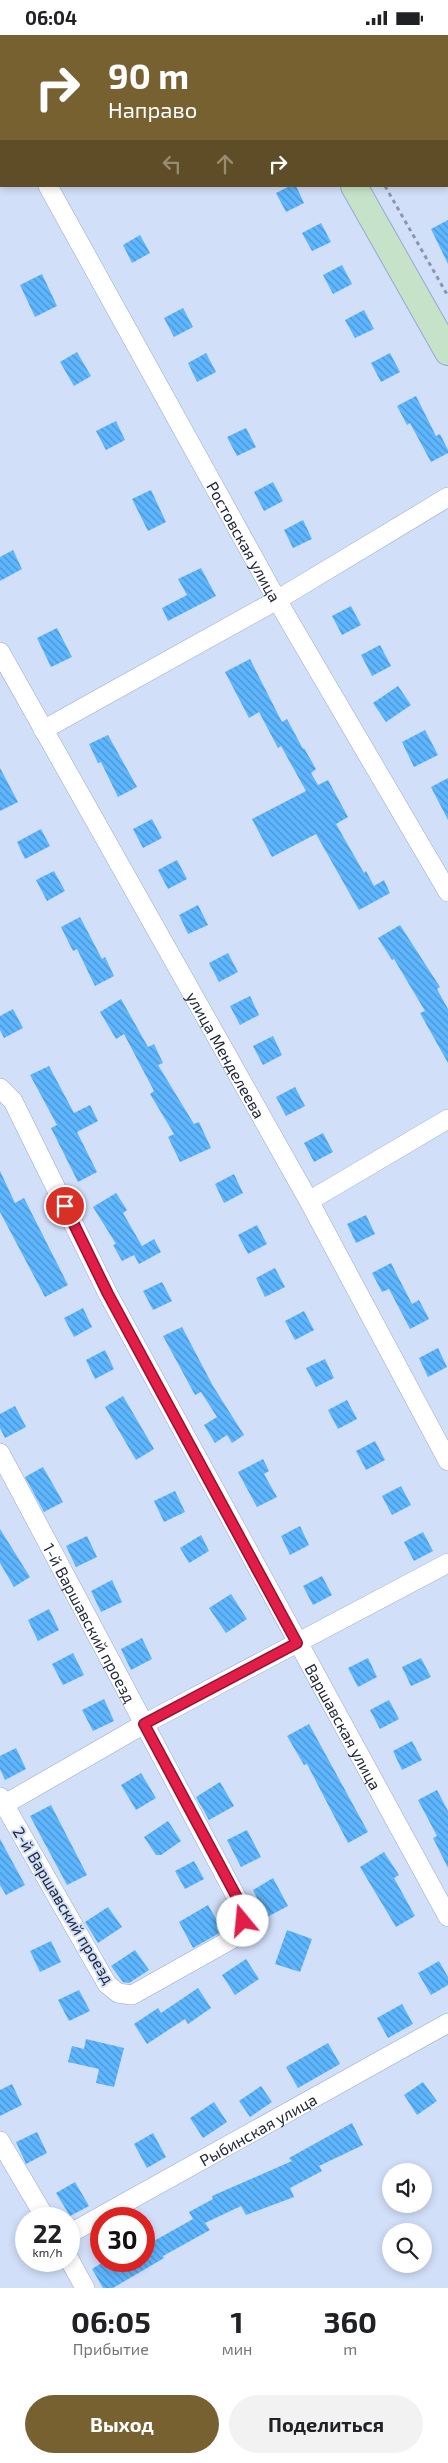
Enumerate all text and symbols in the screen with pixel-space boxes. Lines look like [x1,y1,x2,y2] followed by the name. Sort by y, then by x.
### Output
[25,6,77,29] text: 06:04
[108,54,189,96] text: 90 m
[25,55,90,120] icon: right
[108,96,197,122] text: Направо
[158,150,186,178] icon: left
[211,150,239,178] icon: ahead
[264,150,292,178] icon: right
[204,478,285,605] street label: Ростовская улица
[183,988,270,1121] street label: улица Менделеева
[44,1185,86,1227] pin
[51,1192,79,1220] icon: arrive
[40,1540,140,1705] street label: 1-й Варшавский проезд
[302,1660,386,1793] street label: Варшавская улица
[9,1823,119,1987] street label: 2-й Варшавский проезд
[216,1894,268,1946] position arrow
[196,2089,320,2169] street label: Рыбинская улица
[382,2163,432,2273] map controls
[382,2163,432,2213] button: sound
[90,2207,155,2272] speed limit sign: 30
[33,2218,62,2248] text: 22
[382,2223,432,2273] button: search
[33,2245,62,2259] text: km/h
[71,2303,151,2339] text: 06:05
[231,2303,244,2339] text: 1
[323,2303,377,2339] text: 360
[73,2339,149,2358] text: Прибытие
[222,2339,252,2358] text: мин
[343,2339,357,2358] text: m
[25,2395,219,2453] button: Выход
[229,2395,423,2453] button: Поделиться

